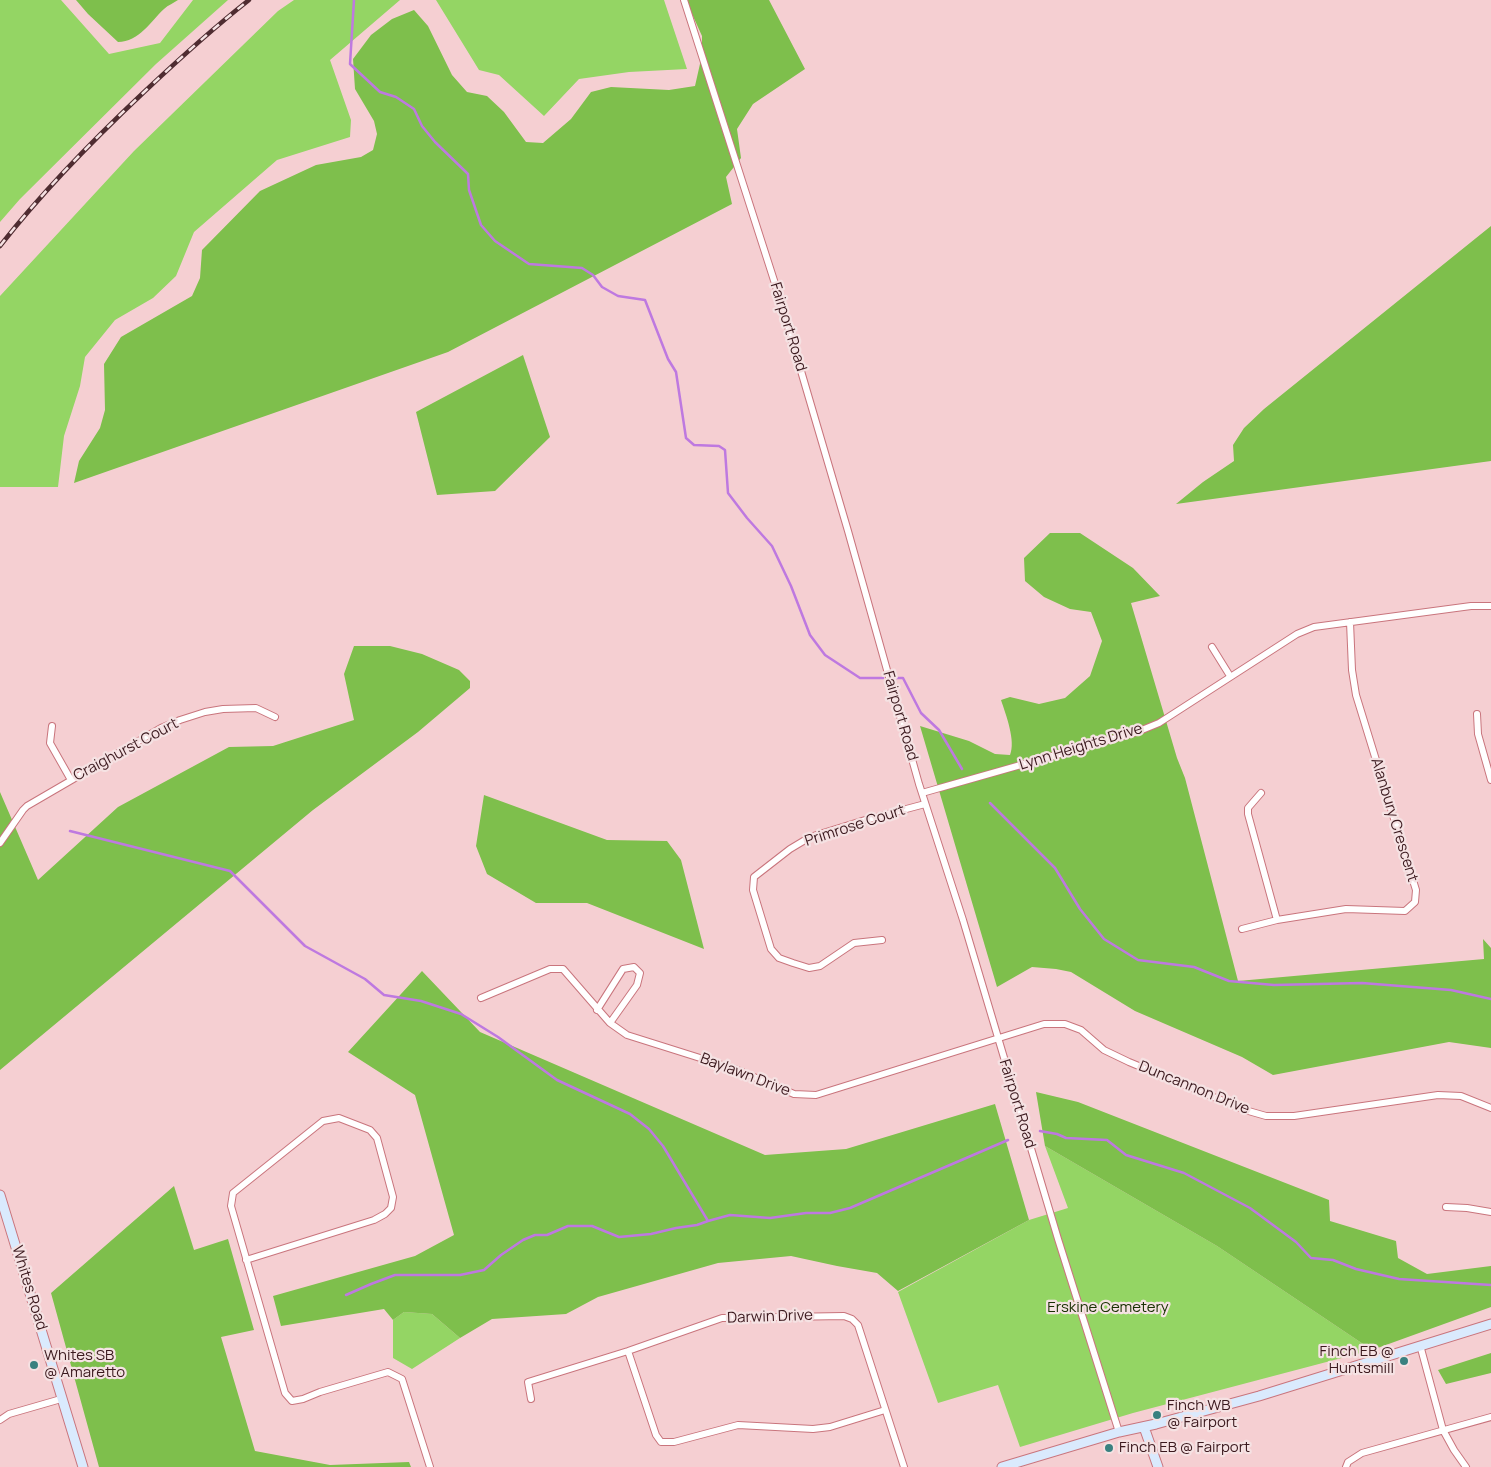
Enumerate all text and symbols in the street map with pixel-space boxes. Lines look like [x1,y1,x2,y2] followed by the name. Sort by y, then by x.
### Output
[766,280,810,374] street label: Fairport Road
[879,669,921,763] street label: Fairport Road
[70,715,182,785] street label: Craighurst Court
[1017,720,1145,774] street label: Lynn Heights Drive
[1367,756,1421,884] street label: Alanbury Crescent
[803,801,907,851] street label: Primrose Court
[697,1050,793,1100] street label: Baylawn Drive
[995,1057,1039,1151] street label: Fairport Road
[1136,1058,1252,1118] street label: Duncannon Drive
[8,1244,50,1332] street label: Whites Road
[1047,1299,1169,1317] park label: Erskine Cemetery
[727,1307,813,1327] street label: Darwin Drive
[1320,1343,1394,1378] place label: Finch EB @ Huntsmill
[44,1347,125,1382] place label: Whites SB @ Amaretto
[1398,1355,1410,1367] marker: Finch EB @ Huntsmill
[28,1359,40,1371] marker: Whites SB @ Amaretto
[1167,1397,1237,1432] place label: Finch WB @ Fairport
[1151,1409,1163,1421] marker: Finch WB @ Fairport
[1119,1439,1250,1457] place label: Finch EB @ Fairport
[1103,1442,1115,1454] marker: Finch EB @ Fairport

